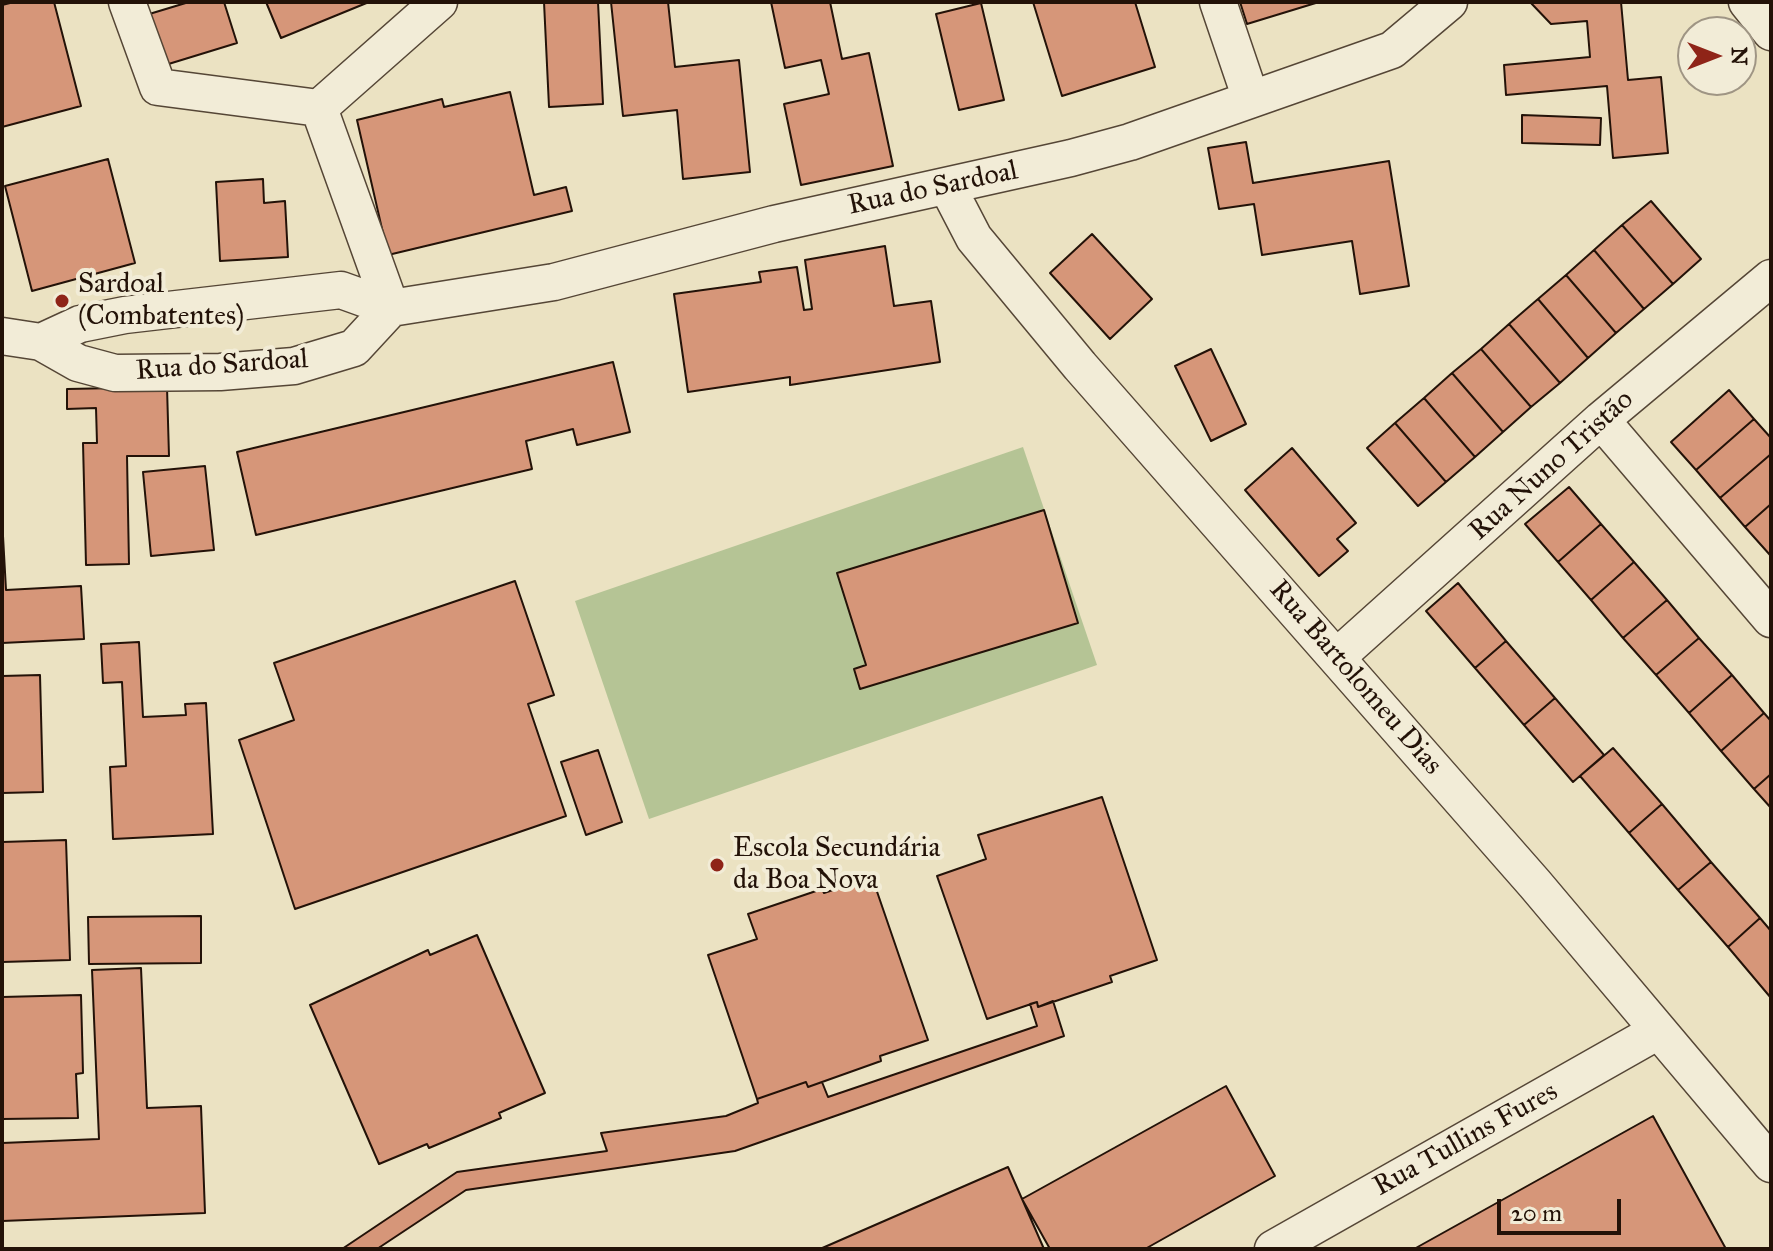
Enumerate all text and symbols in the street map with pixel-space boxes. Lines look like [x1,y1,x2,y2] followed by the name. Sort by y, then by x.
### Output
[1677,16,1757,96] north arrow
[1726,47,1753,65] text: N
[845,155,1021,223] street label: Rua do Sardoal
[78,268,244,334] place label: Sardoal (Combatentes)
[53,292,71,310] marker: Sardoal (Combatentes)
[135,343,309,389] street label: Rua do Sardoal
[1463,384,1641,548] street label: Rua Nuno Tristão
[1261,574,1449,782] street label: Rua Bartolomeu Dias
[733,832,940,898] place label: Escola Secundária da Boa Nova
[708,856,726,874] marker: Escola Secundária da Boa Nova
[1368,1076,1564,1204] street label: Rua Tullins Fures
[1501,1183,1625,1233] scale bar
[1511,1198,1562,1228] text: 20 m

